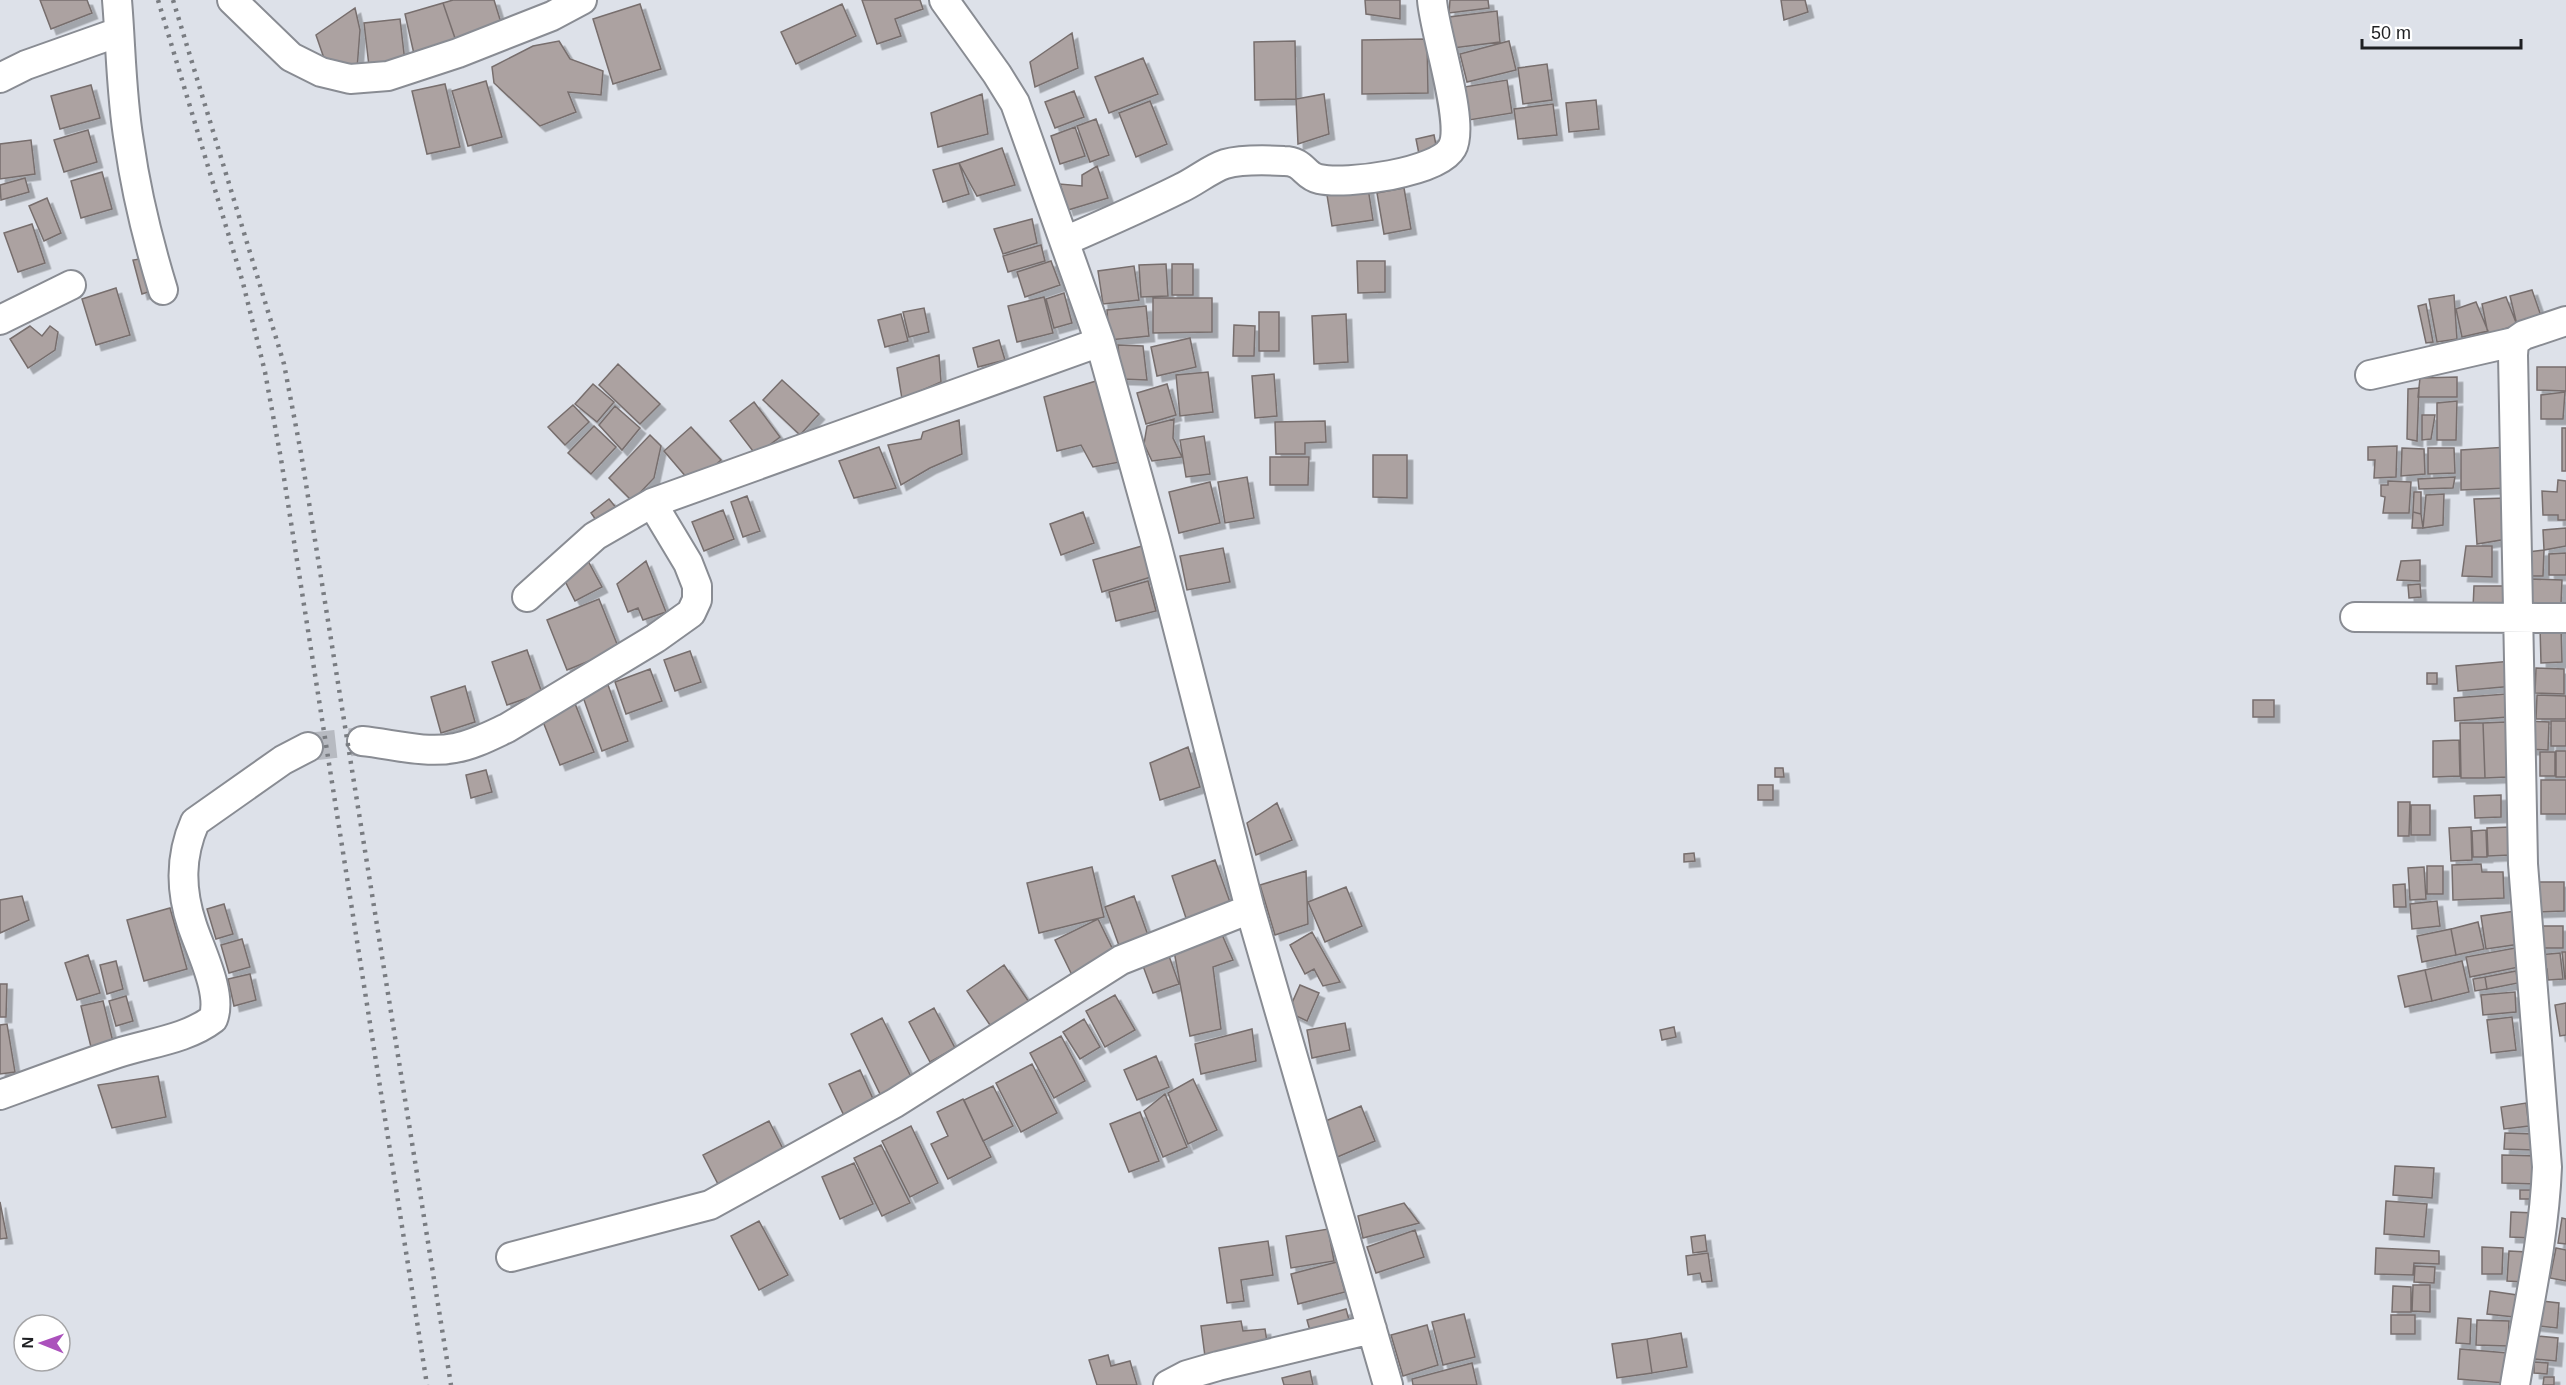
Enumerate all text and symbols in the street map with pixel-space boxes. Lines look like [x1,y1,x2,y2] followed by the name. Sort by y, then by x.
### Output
[2362,12,2521,50] scale bar
[2371,23,2411,43] text: 50 m
[12,1313,72,1373] north arrow
[19,1337,36,1349] text: N

